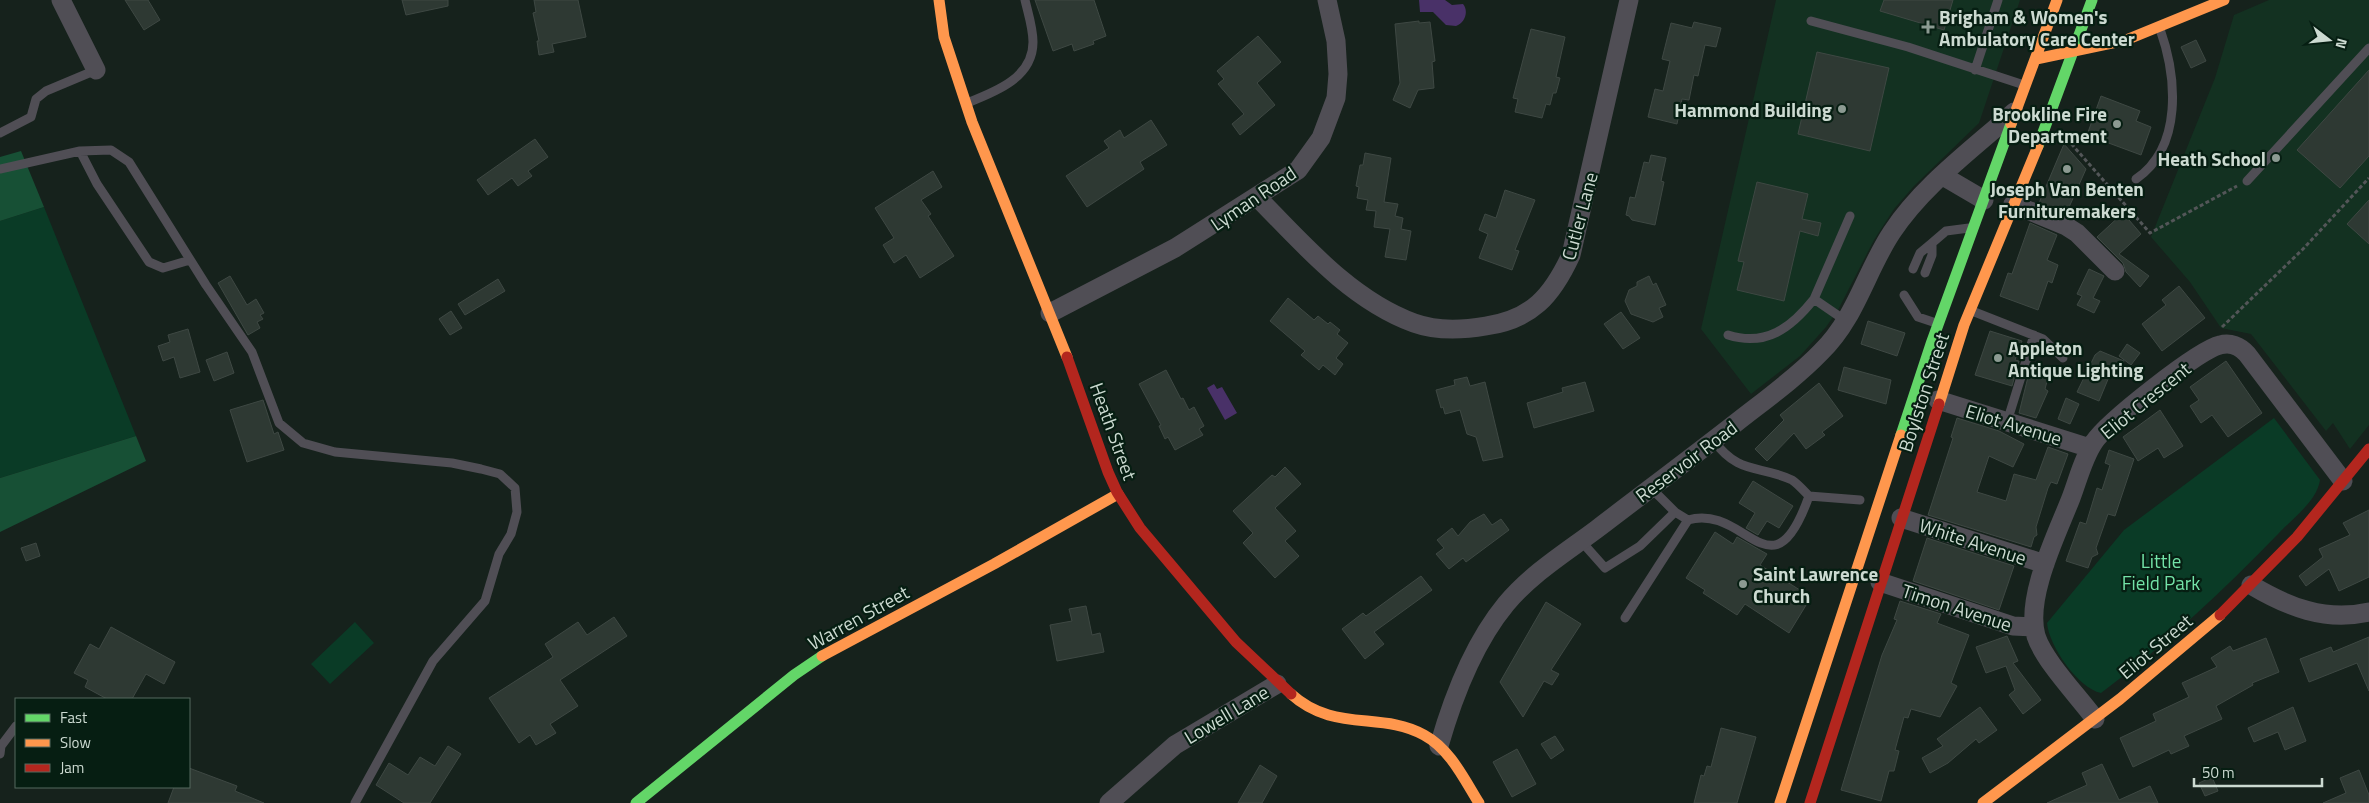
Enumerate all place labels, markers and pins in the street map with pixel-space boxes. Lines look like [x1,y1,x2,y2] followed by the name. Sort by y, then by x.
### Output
[1939,2,2135,53] place label: Brigham & Women's Ambulatory Care Center
[1921,20,1935,34] marker: Brigham & Women's Ambulatory Care Center
[1674,95,1832,124] place label: Hammond Building
[1992,99,2107,150] place label: Brookline Fire Department
[1836,103,1848,115] marker: Hammond Building
[2111,118,2123,130] marker: Brookline Fire Department
[2158,144,2266,173] place label: Heath School
[2270,152,2282,164] marker: Heath School
[2061,163,2073,175] marker: Joseph Van Benten Furnituremakers
[1990,174,2144,225] place label: Joseph Van Benten Furnituremakers
[2008,333,2143,384] place label: Appleton Antique Lighting
[1992,352,2004,364] marker: Appleton Antique Lighting
[1753,559,1878,610] place label: Saint Lawrence Church
[1737,578,1749,590] marker: Saint Lawrence Church

